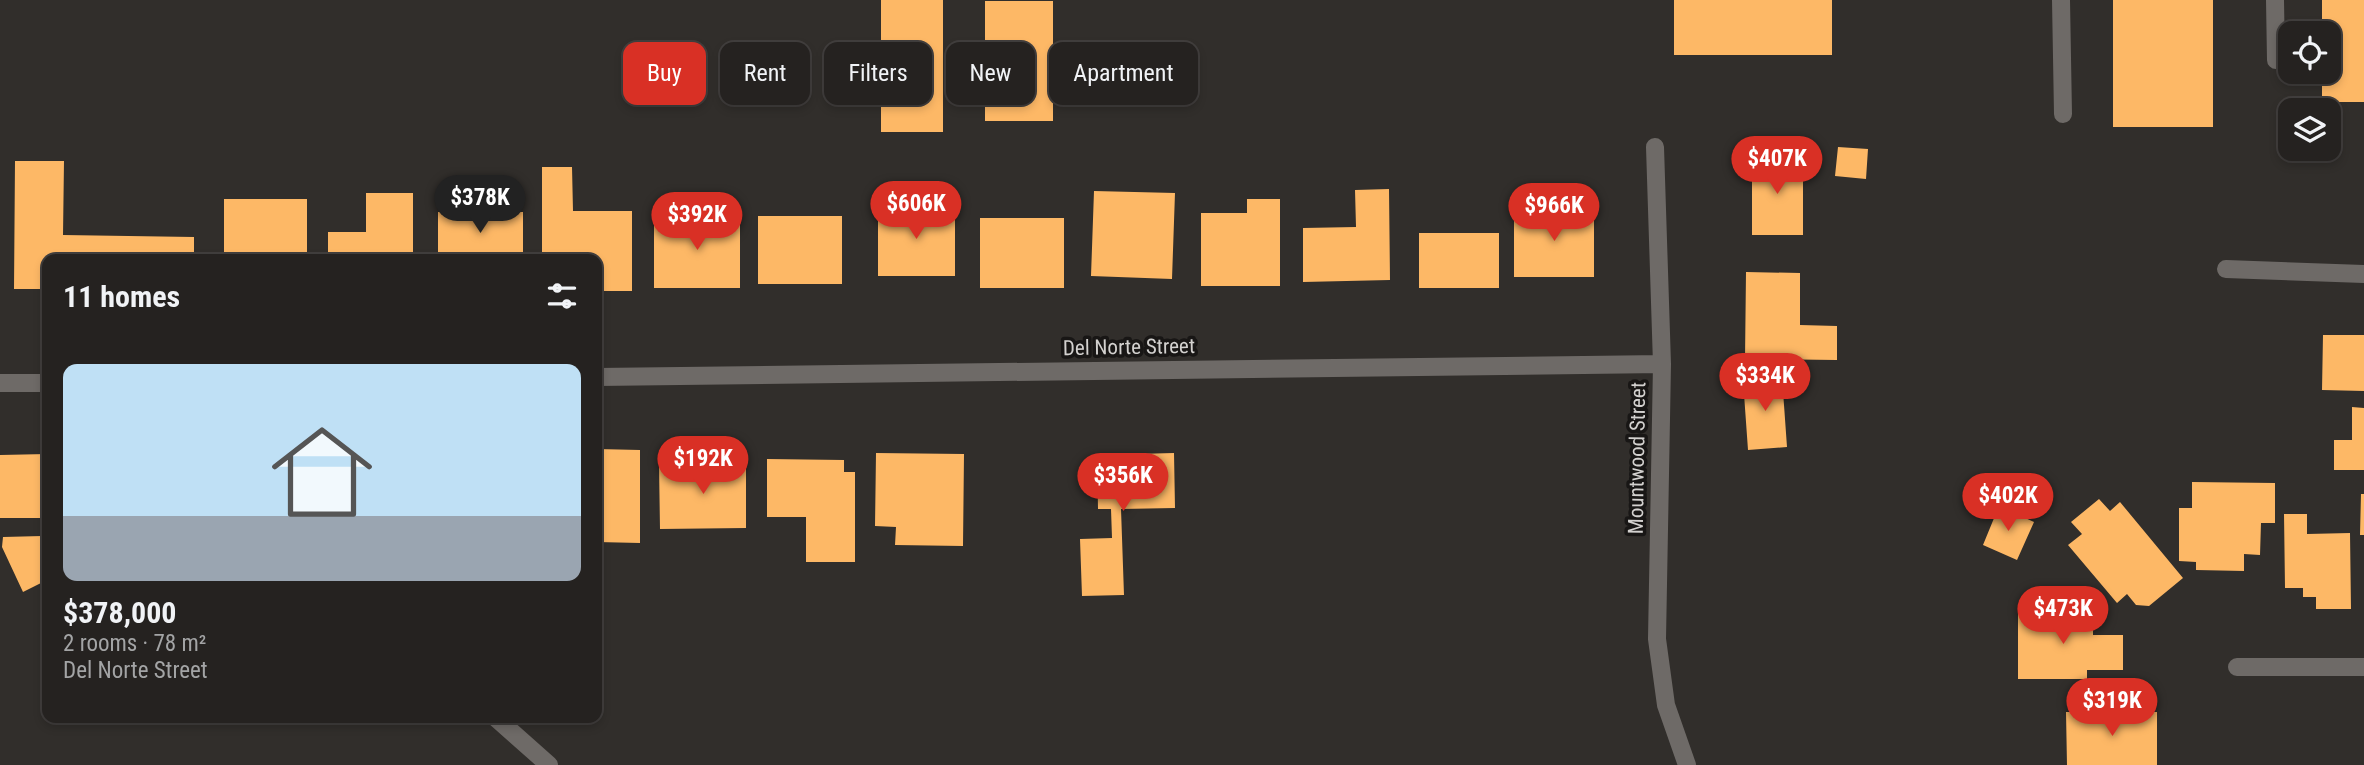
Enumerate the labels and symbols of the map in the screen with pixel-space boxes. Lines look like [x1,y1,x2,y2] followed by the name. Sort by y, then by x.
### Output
[1728,136,1826,196] pin: $407K
[431,176,529,235] pin: $378K
[867,182,965,241] pin: $606K
[1505,184,1603,243] pin: $966K
[648,192,746,252] pin: $392K
[1063,334,1195,360] street label: Del Norte Street
[1716,354,1814,413] pin: $334K
[1624,382,1650,534] street label: Mountwood Street
[654,436,752,496] pin: $192K
[1074,454,1172,513] pin: $356K
[1959,474,2057,533] pin: $402K
[2014,586,2112,646] pin: $473K
[2063,678,2161,738] pin: $319K

